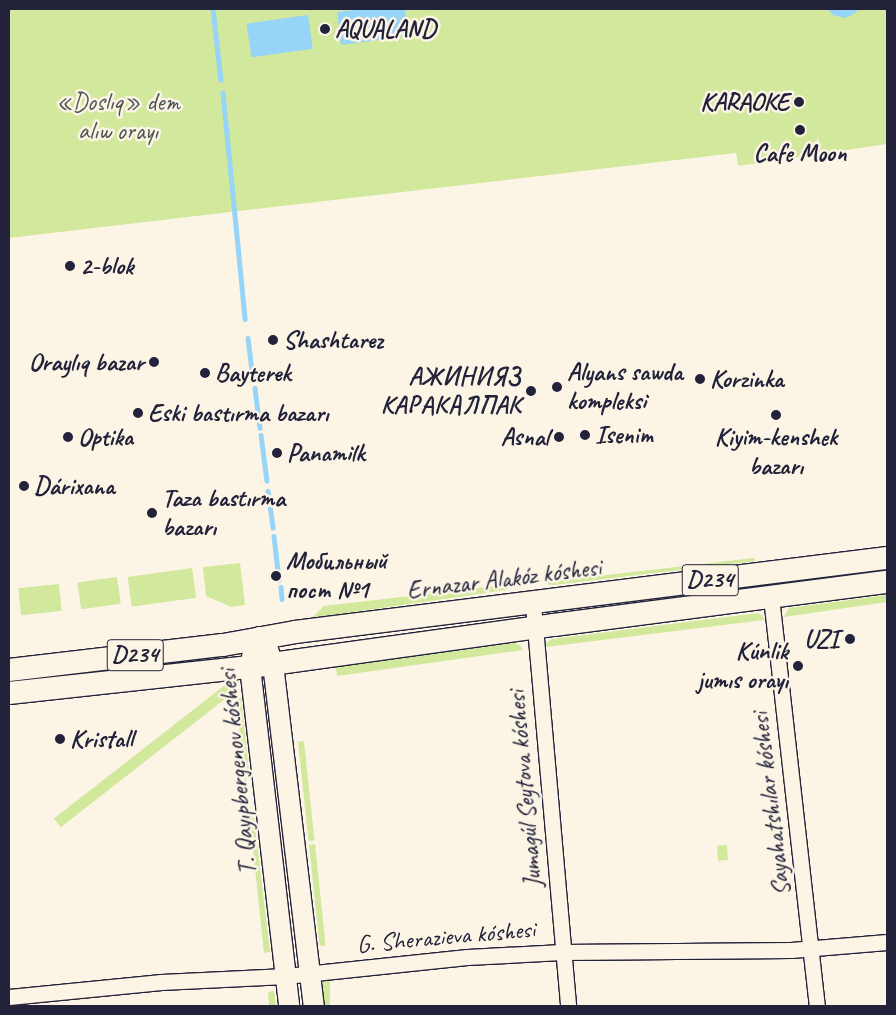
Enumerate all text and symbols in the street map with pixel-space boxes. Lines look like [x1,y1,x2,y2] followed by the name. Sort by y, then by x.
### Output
[335,14,436,44] place label: AQUALAND
[319,23,331,35] marker: AQUALAND
[700,87,789,117] place label: KARAOKE
[56,88,180,147] park label: «Doslıq» dem alıw orayı
[793,96,805,108] marker: KARAOKE
[794,124,806,136] marker: Cafe Moon
[754,138,846,168] place label: Cafe Moon
[80,251,133,281] place label: 2-blok
[64,260,76,272] marker: 2-blok
[283,325,383,355] place label: Shashtarez
[267,334,279,346] marker: Shashtarez
[29,347,144,377] place label: Oraylıq bazar
[148,356,160,368] marker: Oraylıq bazar
[215,358,291,388] place label: Bayterek
[567,358,683,417] place label: Alyans sawda kompleksi
[381,362,521,421] place label: АЖИНИЯЗ КАРАКАЛПАК
[710,364,784,394] place label: Korzinka
[199,367,211,379] marker: Bayterek
[694,373,706,385] marker: Korzinka
[551,381,563,393] marker: Alyans sawda kompleksi
[525,385,537,397] marker: АЖИНИЯЗ КАРАКАЛПАК
[148,398,329,428] place label: Eski bastırma bazarı
[132,407,144,419] marker: Eski bastırma bazarı
[770,409,782,421] marker: Kiyim-kenshek bazarı
[595,420,653,450] place label: Isenim
[78,422,133,452] place label: Optika
[501,422,549,452] place label: Asnal
[715,423,837,482] place label: Kiyim-kenshek bazarı
[579,429,591,441] marker: Isenim
[62,431,74,443] marker: Optika
[553,431,565,443] marker: Asnal
[287,438,365,468] place label: Panamilk
[271,447,283,459] marker: Panamilk
[34,471,114,501] place label: Dárixana
[18,480,30,492] marker: Dárixana
[162,484,286,543] place label: Taza bastırma bazarı
[146,507,158,519] marker: Taza bastırma bazarı
[286,547,387,606] place label: Мобильный пост №1
[405,552,603,606] street label: Ernazar Alakóz kóshesi
[681,558,739,602] road number: D234
[270,570,282,582] marker: Мобильный пост №1
[804,624,839,654] place label: UZI
[843,632,857,646] marker: UZI
[106,634,164,676] road number: D234
[697,637,788,696] place label: Kúnlik jumıs orayı
[792,660,804,672] marker: Kúnlik jumıs orayı
[212,668,264,876] street label: T. Qayıpbergenov kóshesi
[501,689,549,889] street label: Jumagúl Seytova kóshesi
[745,711,797,897] street label: Sayahatshılar kóshesi
[70,724,133,754] place label: Kristall
[54,733,66,745] marker: Kristall
[356,914,536,960] street label: G. Sherazieva kóshesi

